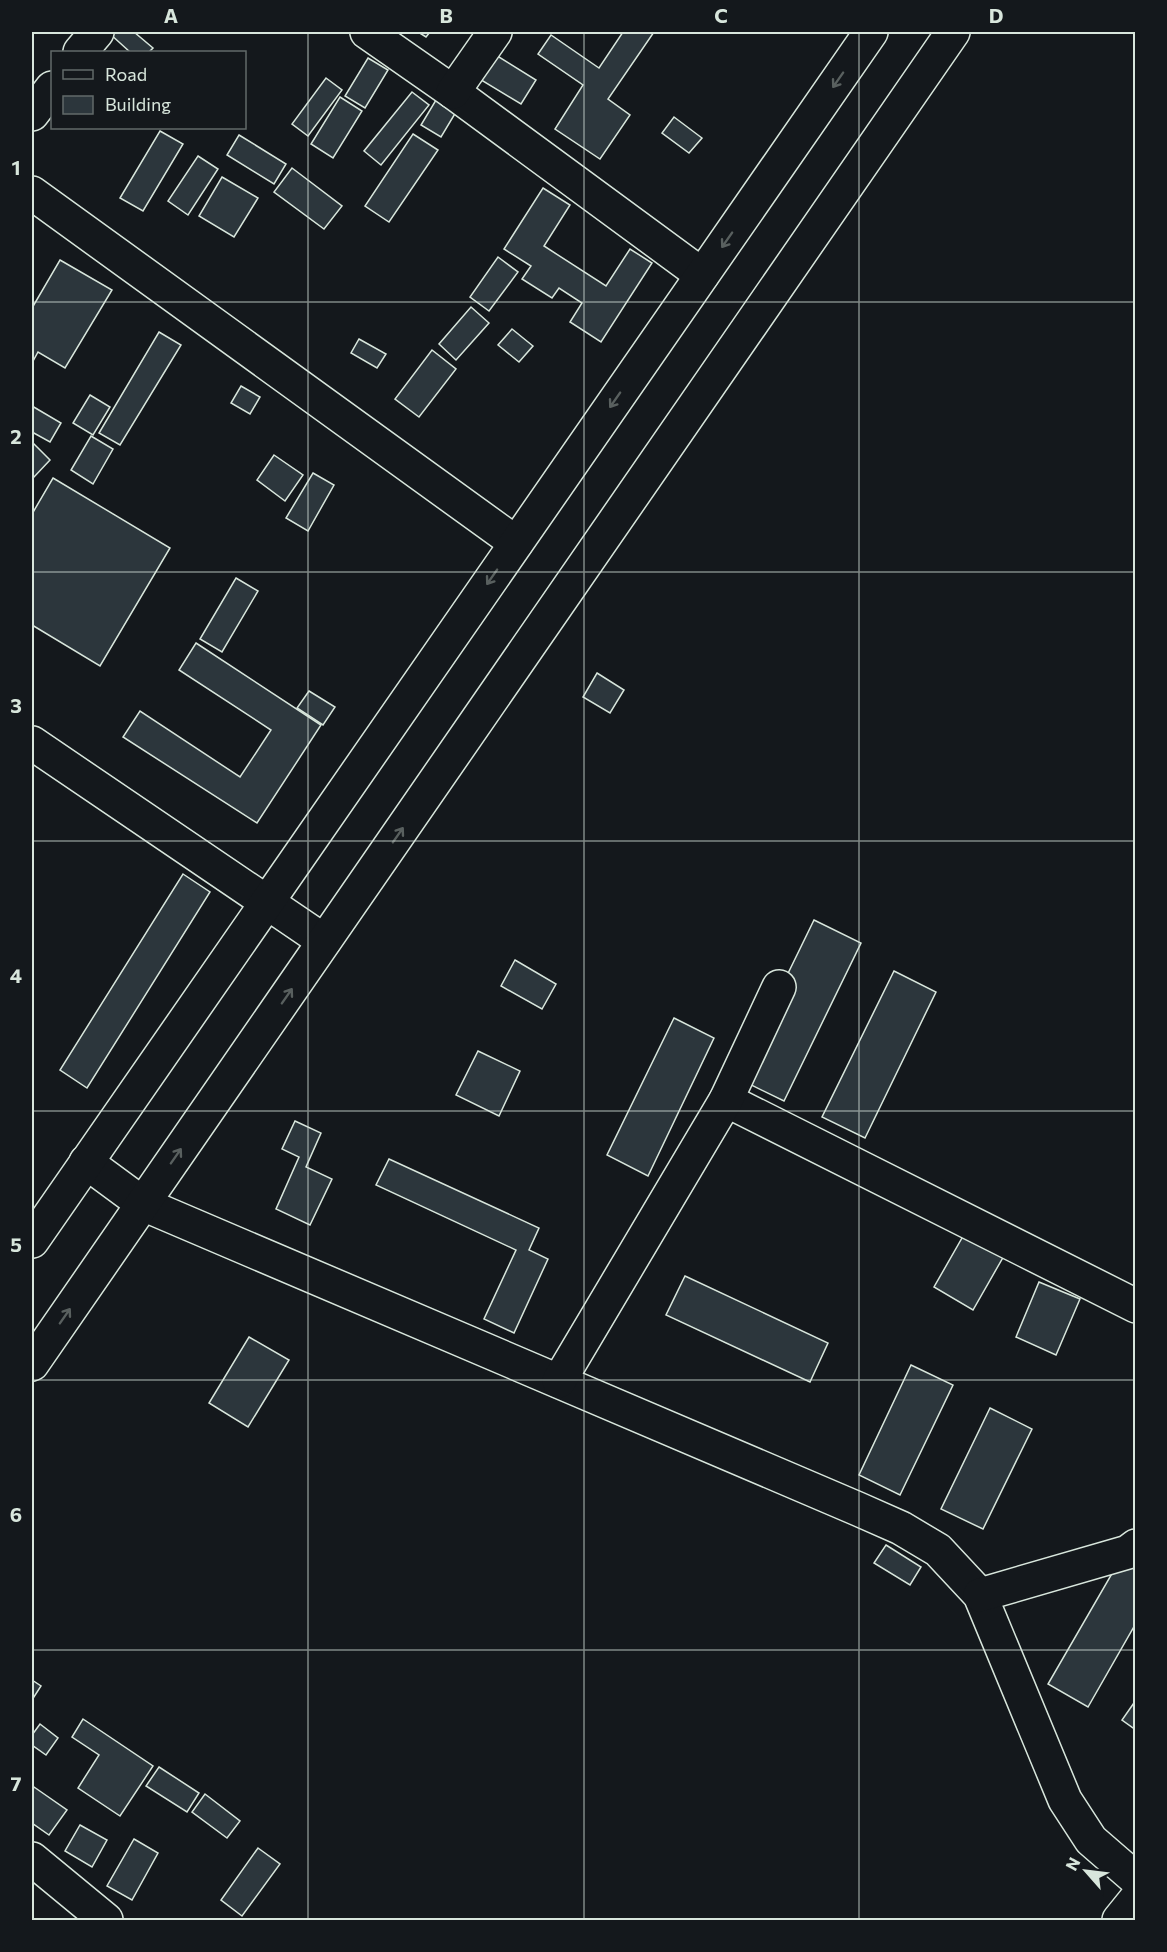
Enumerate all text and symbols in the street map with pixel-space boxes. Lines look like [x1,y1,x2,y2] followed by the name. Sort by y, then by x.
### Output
[164,3,178,27] text: A
[439,3,453,27] text: B
[714,3,728,27] text: C
[989,3,1003,27] text: D
[51,51,246,129] legend
[105,63,147,85] text: Road
[832,71,844,87] one-way arrow
[105,93,171,115] text: Building
[11,155,21,179] text: 1
[721,231,733,247] one-way arrow
[609,391,621,408] one-way arrow
[10,424,22,448] text: 2
[486,569,498,585] one-way arrow
[10,693,22,717] text: 3
[392,828,404,844] one-way arrow
[10,963,22,987] text: 4
[281,988,293,1004] one-way arrow
[170,1148,182,1165] one-way arrow
[10,1232,22,1256] text: 5
[59,1309,71,1325] one-way arrow
[10,1502,22,1526] text: 6
[11,1771,22,1795] text: 7
[1056,1841,1116,1901] north arrow
[1061,1854,1084,1873] text: N

